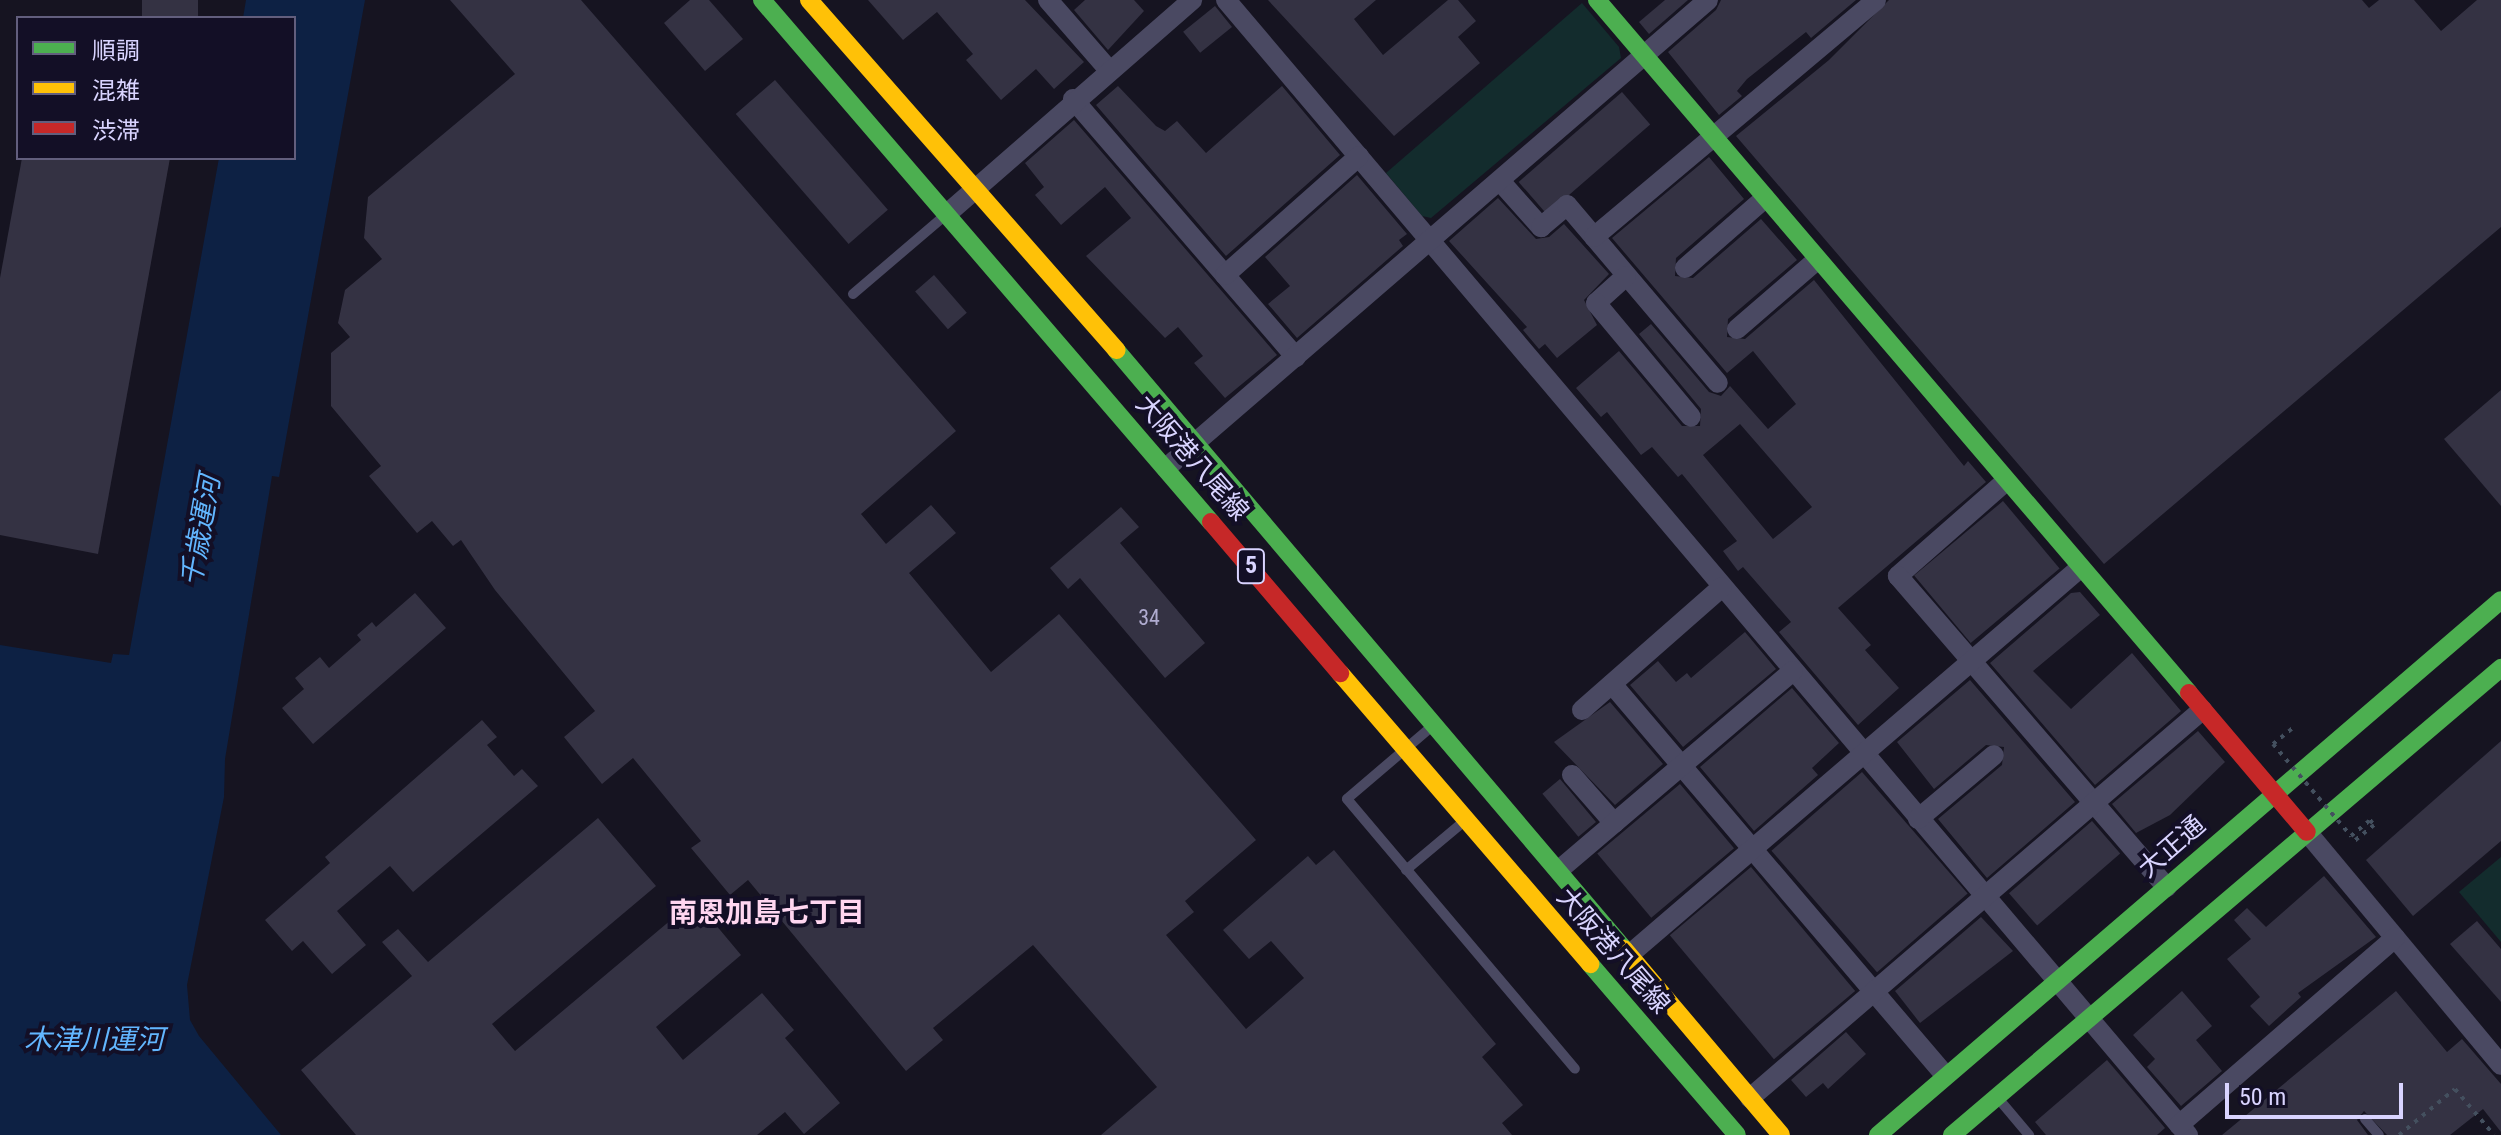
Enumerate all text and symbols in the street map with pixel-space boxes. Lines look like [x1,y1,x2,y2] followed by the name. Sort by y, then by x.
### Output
[16,16,296,160] legend
[92,37,140,65] text: 順調
[92,77,140,105] text: 混雑
[92,117,140,145] text: 渋滞
[1129,389,1255,527] street label: 大阪港八尾線
[175,473,227,589] water label: 千歳運河
[1235,546,1267,586] road number: 5
[1138,605,1160,631] house number: 34
[2132,810,2212,884] street label: 大正通
[1550,882,1676,1020] street label: 大阪港八尾線
[669,896,865,930] district label: 南恩加島七丁目
[24,1023,164,1057] water label: 木津川運河
[2229,1067,2407,1117] scale bar
[2239,1083,2286,1111] text: 50 m

